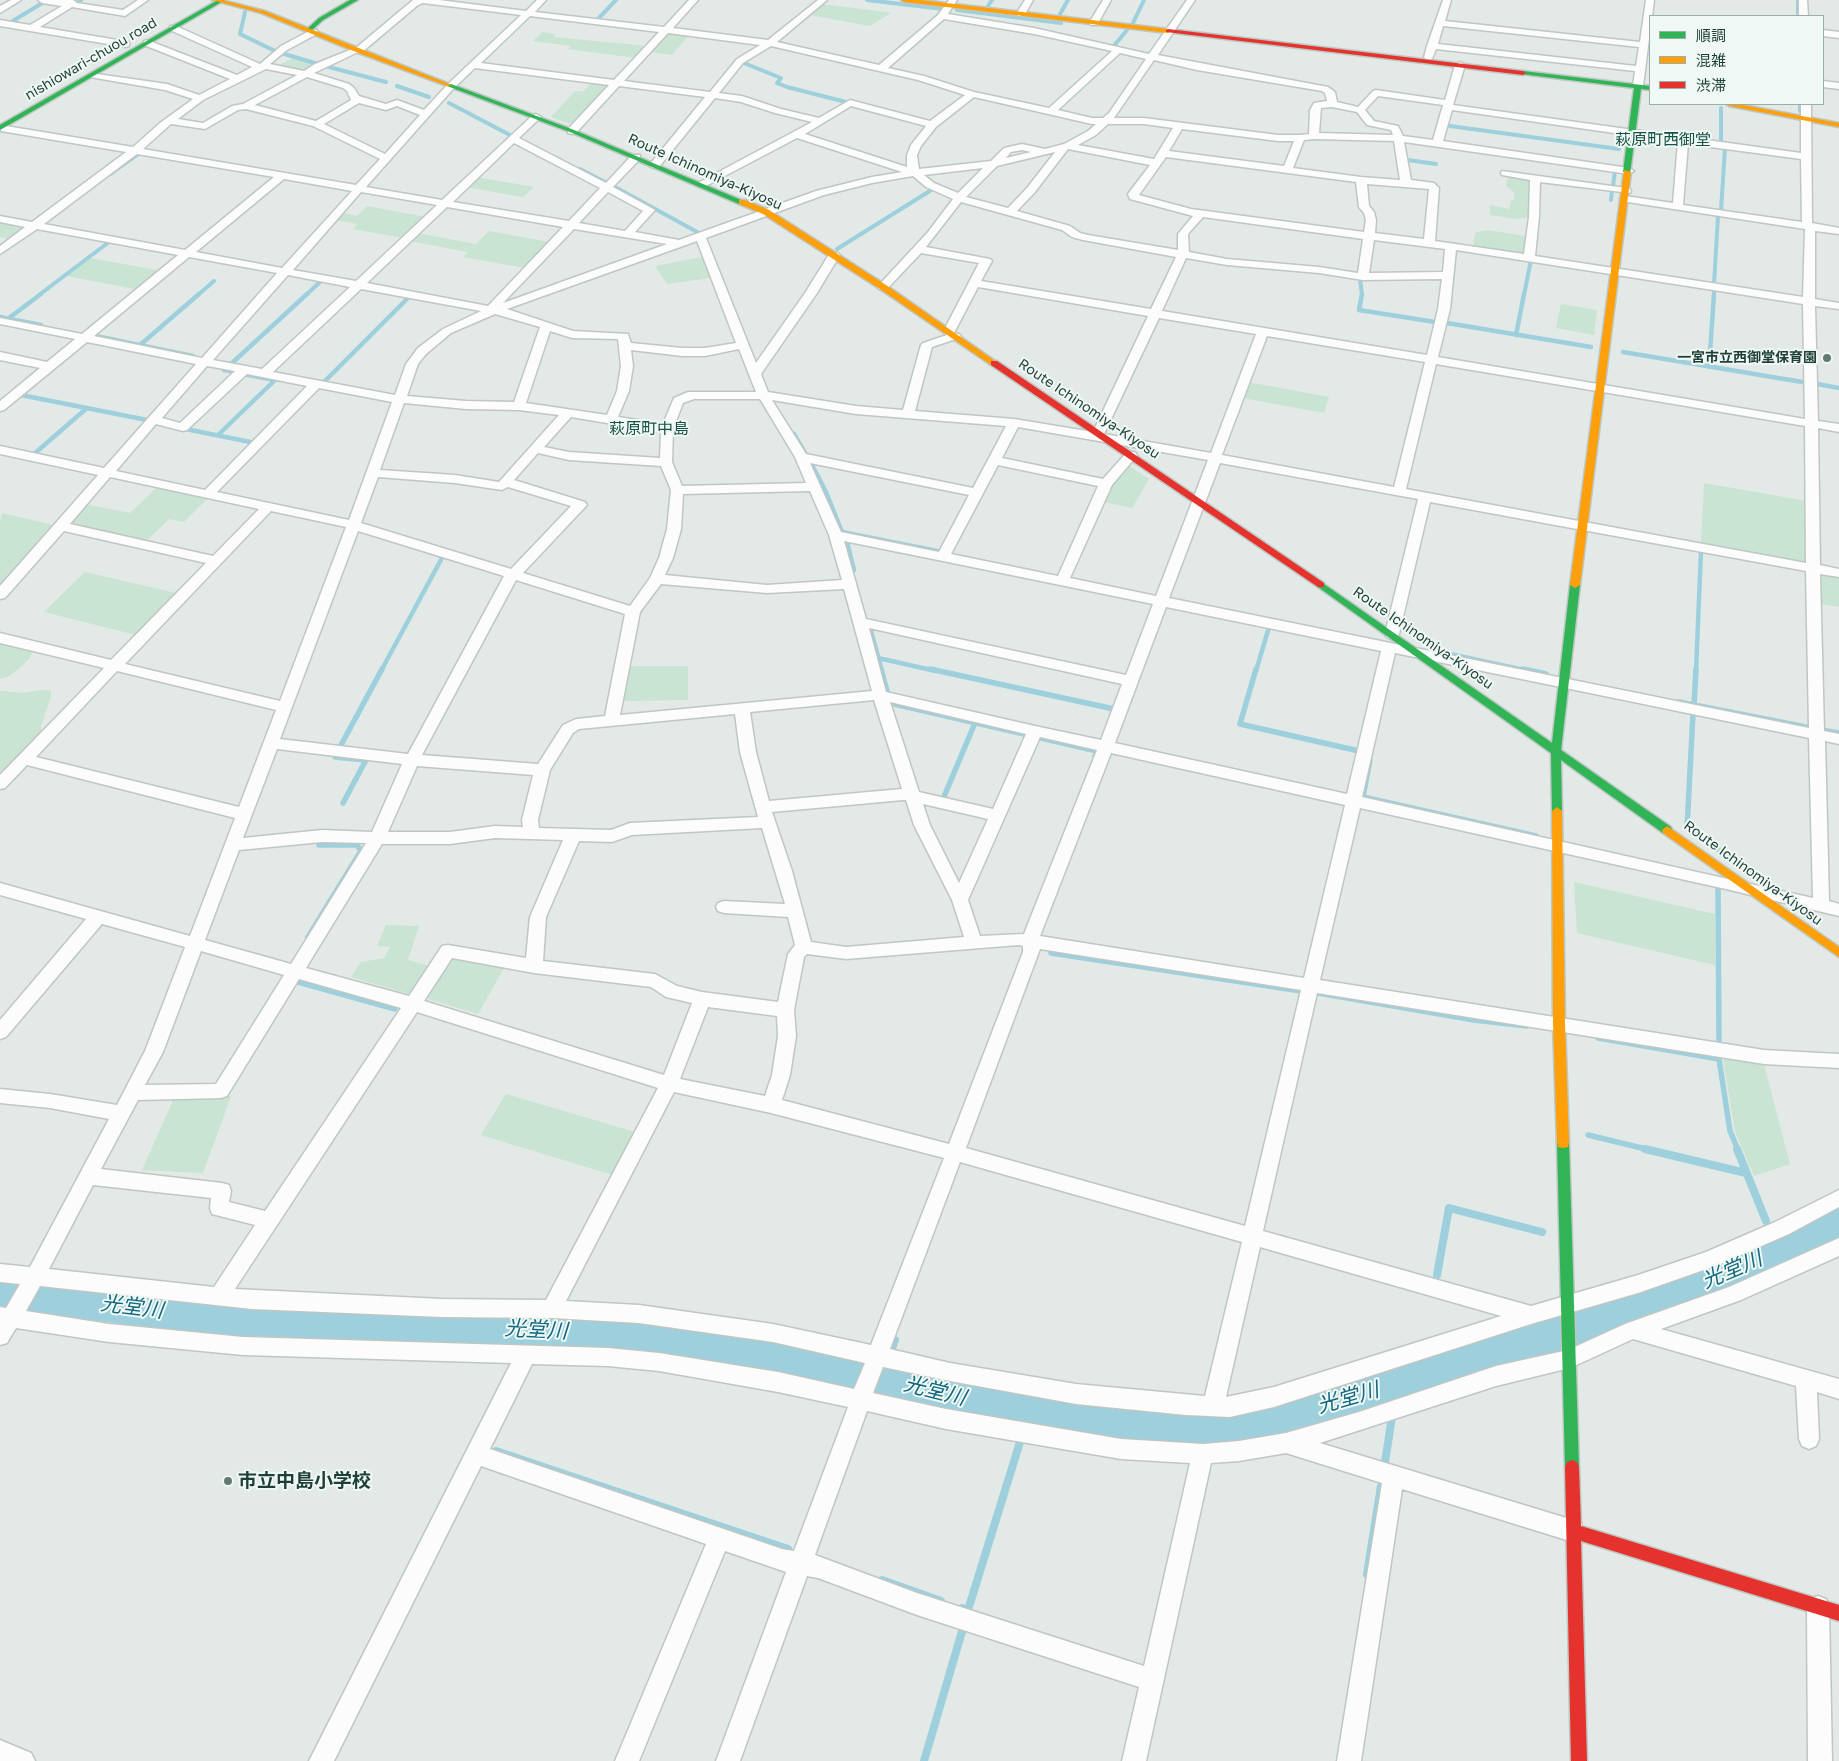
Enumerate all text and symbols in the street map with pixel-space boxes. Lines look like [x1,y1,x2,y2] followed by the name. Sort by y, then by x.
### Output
[22,14,160,104] street label: nishiowari-chuou road
[1649,15,1824,105] legend
[1696,26,1726,44] text: 順調
[1696,51,1726,69] text: 混雑
[1696,76,1726,94] text: 渋滞
[625,130,785,214] street label: Route Ichinomiya-Kiyosu
[1615,130,1711,150] district label: 萩原町西御堂
[1677,350,1817,366] place label: 一宮市立西御堂保育園
[1821,352,1833,364] marker: 一宮市立西御堂保育園
[1015,355,1163,463] street label: Route Ichinomiya-Kiyosu
[609,419,689,439] district label: 萩原町中島
[1350,583,1496,693] street label: Route Ichinomiya-Kiyosu
[1681,817,1825,929] street label: Route Ichinomiya-Kiyosu
[1698,1246,1766,1294] water label: 光堂川
[99,1291,165,1323] water label: 光堂川
[504,1316,568,1344] water label: 光堂川
[901,1371,969,1411] water label: 光堂川
[1314,1377,1382,1419] water label: 光堂川
[238,1470,371,1492] place label: 市立中島小学校
[222,1475,234,1487] marker: 市立中島小学校

